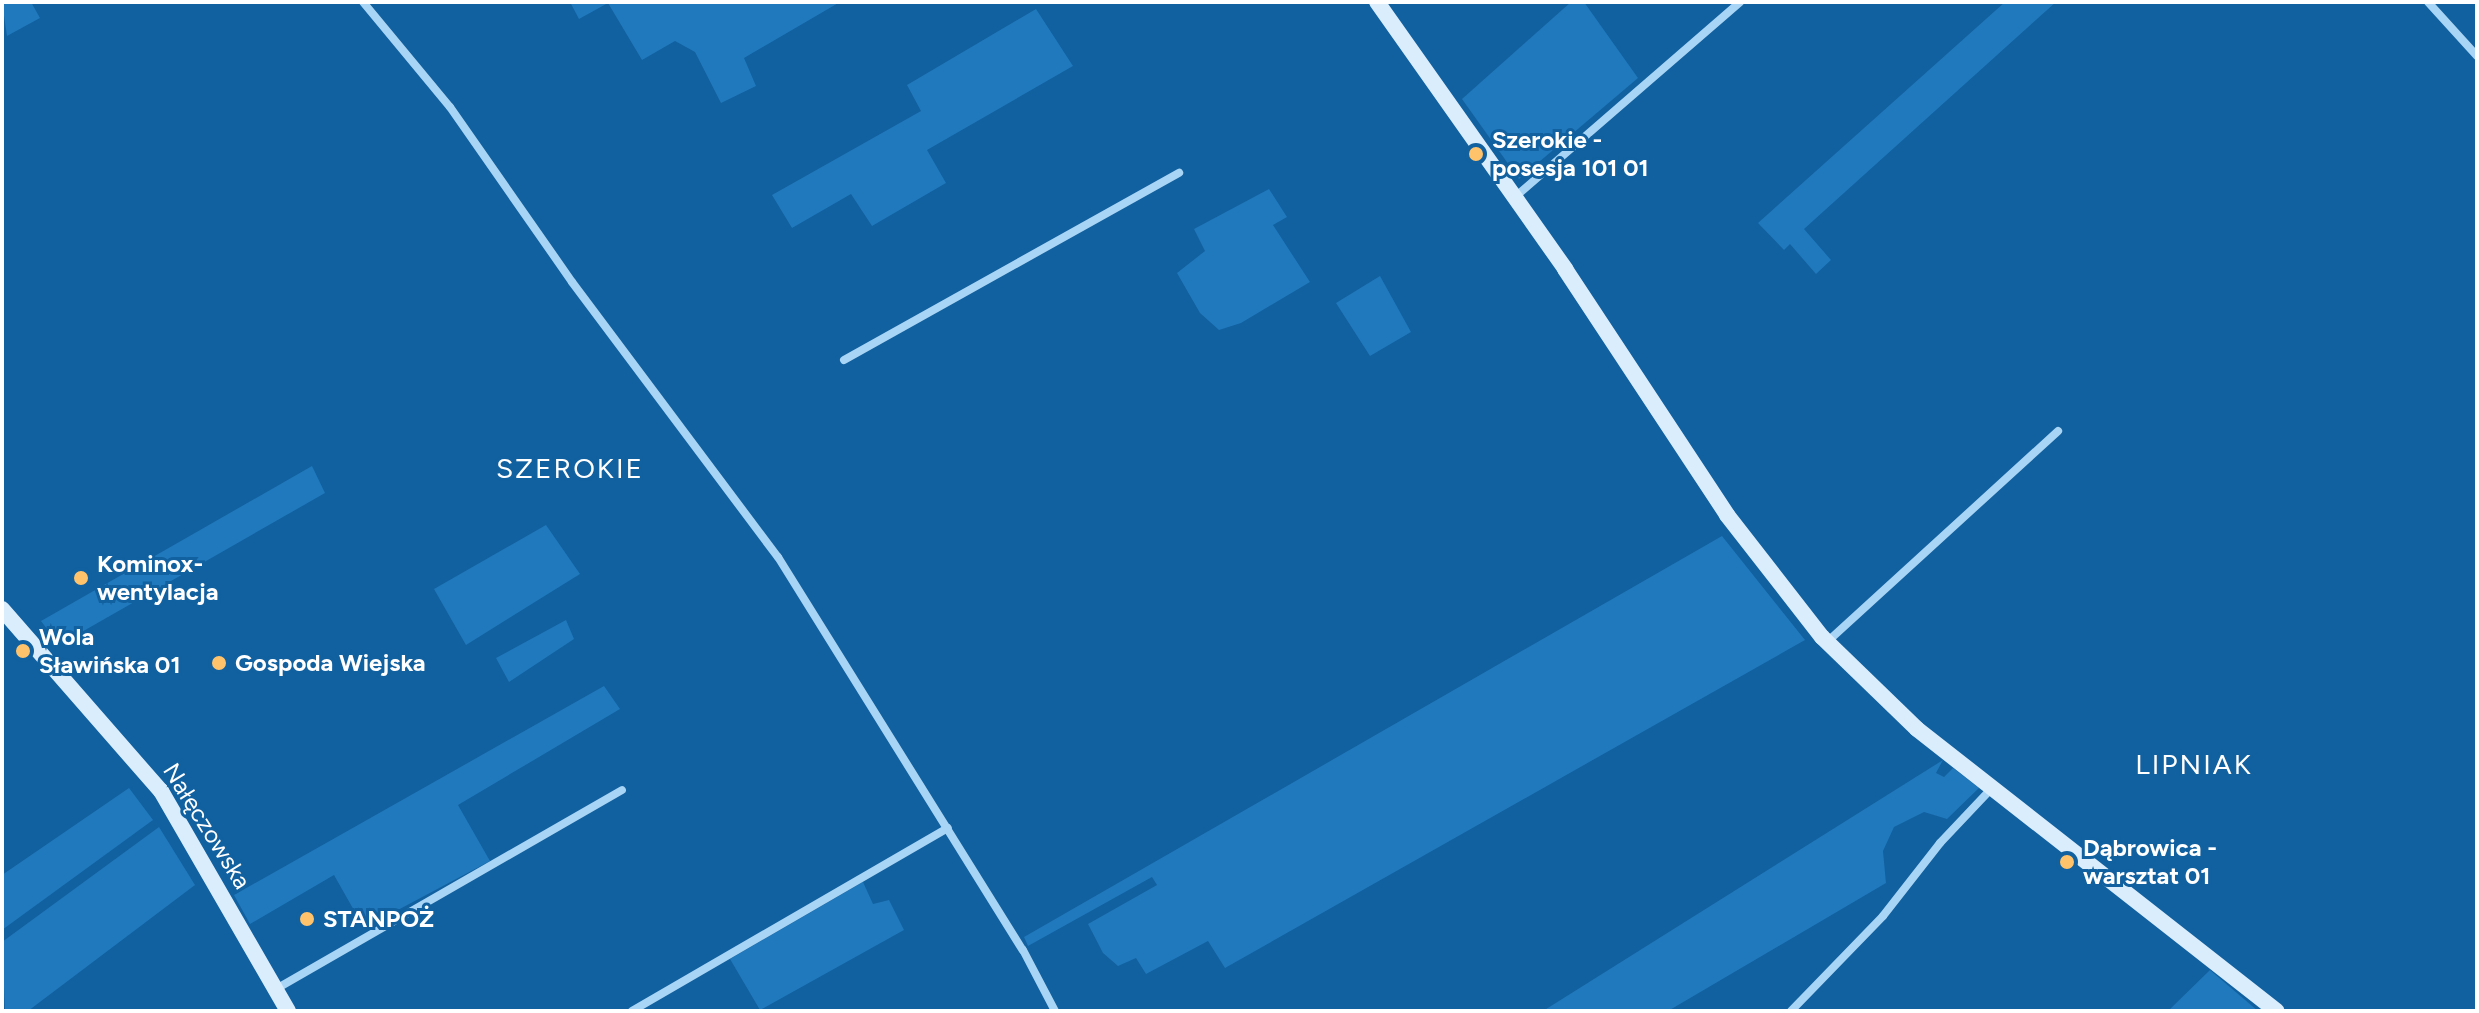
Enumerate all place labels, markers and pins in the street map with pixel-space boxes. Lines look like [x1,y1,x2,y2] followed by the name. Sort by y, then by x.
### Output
[1492,126,1649,182] place label: Szerokie - posesja 101 01
[1467,145,1485,163] marker: Szerokie - posesja 101 01
[97,550,219,606] place label: Kominox- wentylacja
[72,569,90,587] marker: Kominox- wentylacja
[39,623,181,679] place label: Wola Sławińska 01
[14,642,32,660] marker: Wola Sławińska 01
[235,649,426,677] place label: Gospoda Wiejska
[210,654,228,672] marker: Gospoda Wiejska
[2083,834,2217,890] place label: Dąbrowica - warsztat 01
[2058,853,2076,871] marker: Dąbrowica - warsztat 01
[323,905,434,933] place label: STANPOŻ
[298,910,316,928] marker: STANPOŻ

